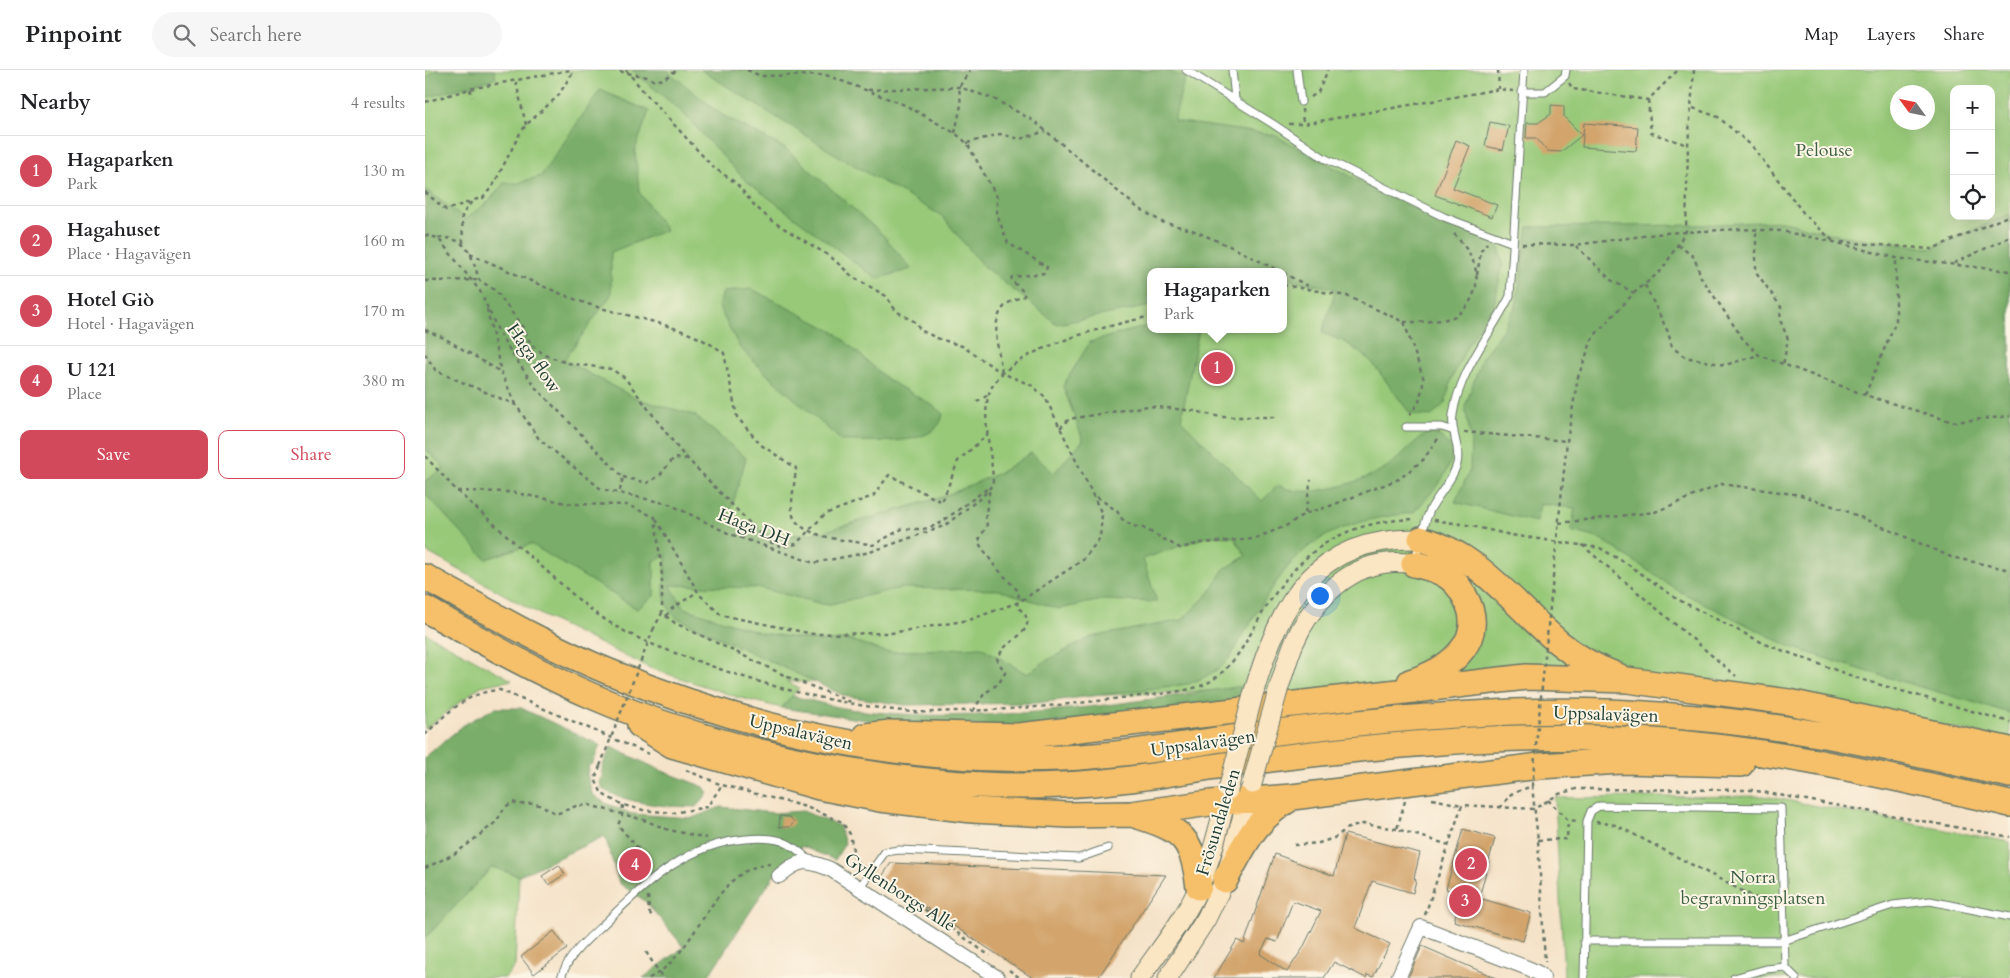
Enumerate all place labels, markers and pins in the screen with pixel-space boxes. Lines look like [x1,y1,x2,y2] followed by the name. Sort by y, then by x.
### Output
[1201,349,1233,387] pin: 1
[1455,845,1487,883] pin: 2
[619,846,651,884] pin: 4
[1449,882,1481,920] pin: 3

